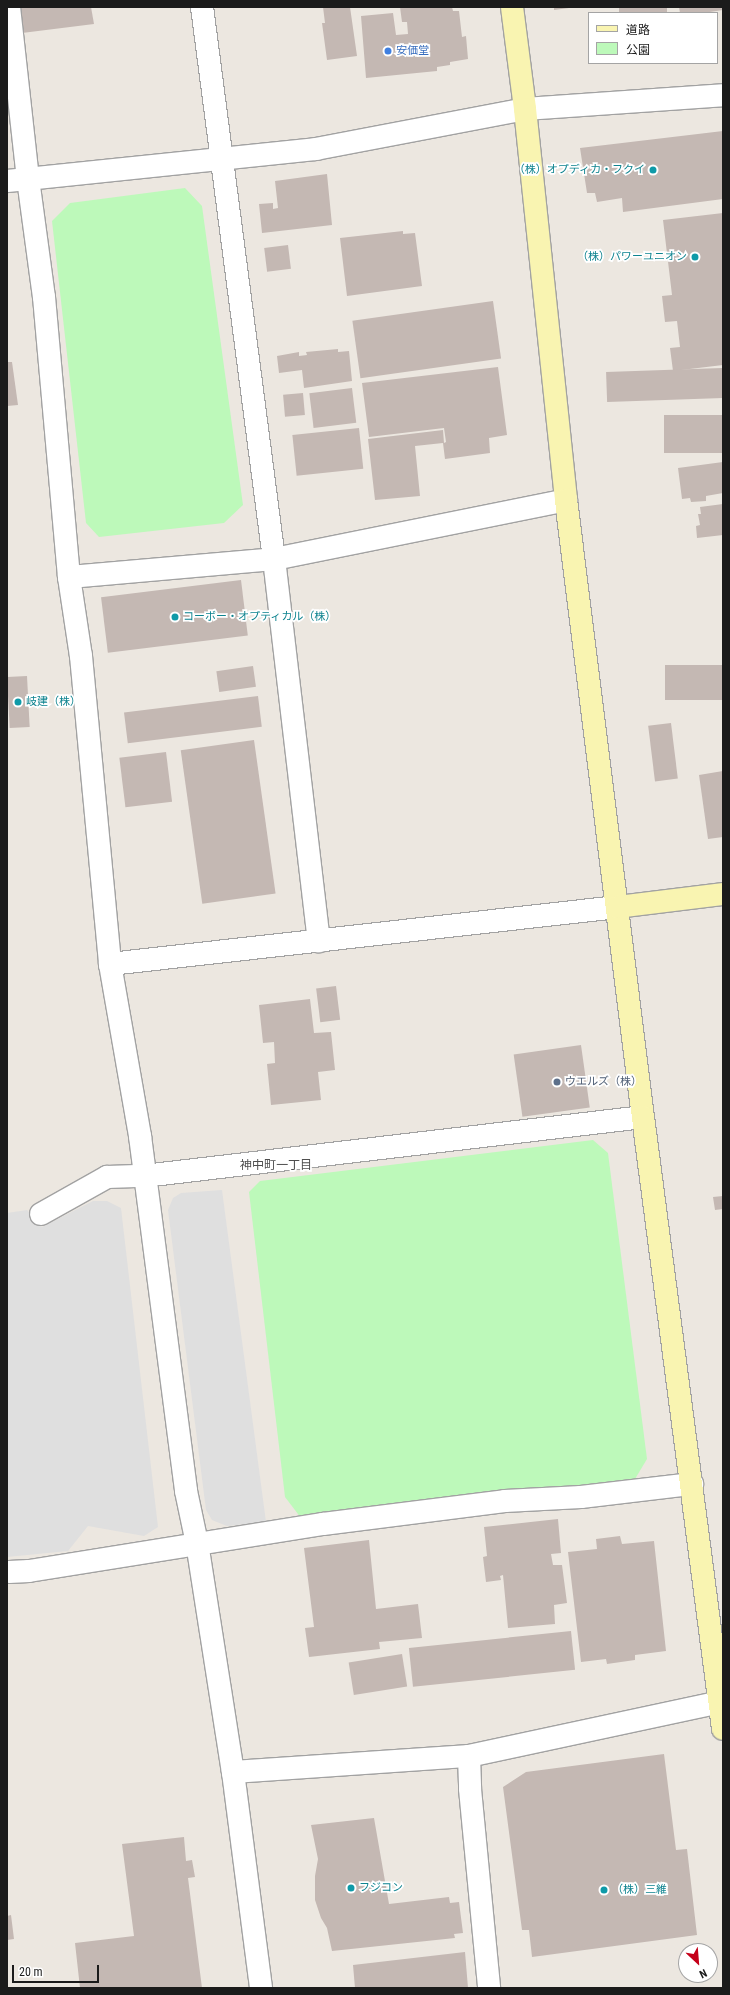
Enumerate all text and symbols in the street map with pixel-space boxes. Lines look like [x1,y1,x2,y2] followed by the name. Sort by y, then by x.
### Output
[588,12,718,64] legend
[626,23,650,37] text: 道路
[626,43,650,57] text: 公園
[396,44,429,58] place label: 安価堂
[383,46,393,56] marker: 安価堂
[513,163,645,177] place label: （株）オプディカ・フクイ
[648,165,658,175] marker: （株）オプディカ・フクイ
[577,250,687,264] place label: （株）パワーユニオン
[690,252,700,262] marker: （株）パワーユニオン
[183,610,337,624] place label: コーボー・オプティカル（株）
[170,612,180,622] marker: コーボー・オプティカル（株）
[26,695,81,709] place label: 岐建（株）
[13,697,23,707] marker: 岐建（株）
[565,1075,642,1089] place label: ウエルズ（株）
[552,1077,562,1087] marker: ウエルズ（株）
[240,1159,312,1173] district label: 神中町一丁目
[359,1881,403,1895] place label: フジコン
[346,1883,356,1893] marker: フジコン
[612,1883,667,1897] place label: （株）三維
[599,1885,609,1895] marker: （株）三維
[678,1943,718,1983] north arrow
[14,1957,101,1983] scale bar
[19,1965,43,1979] text: 20 m
[697,1966,709,1981] text: N

